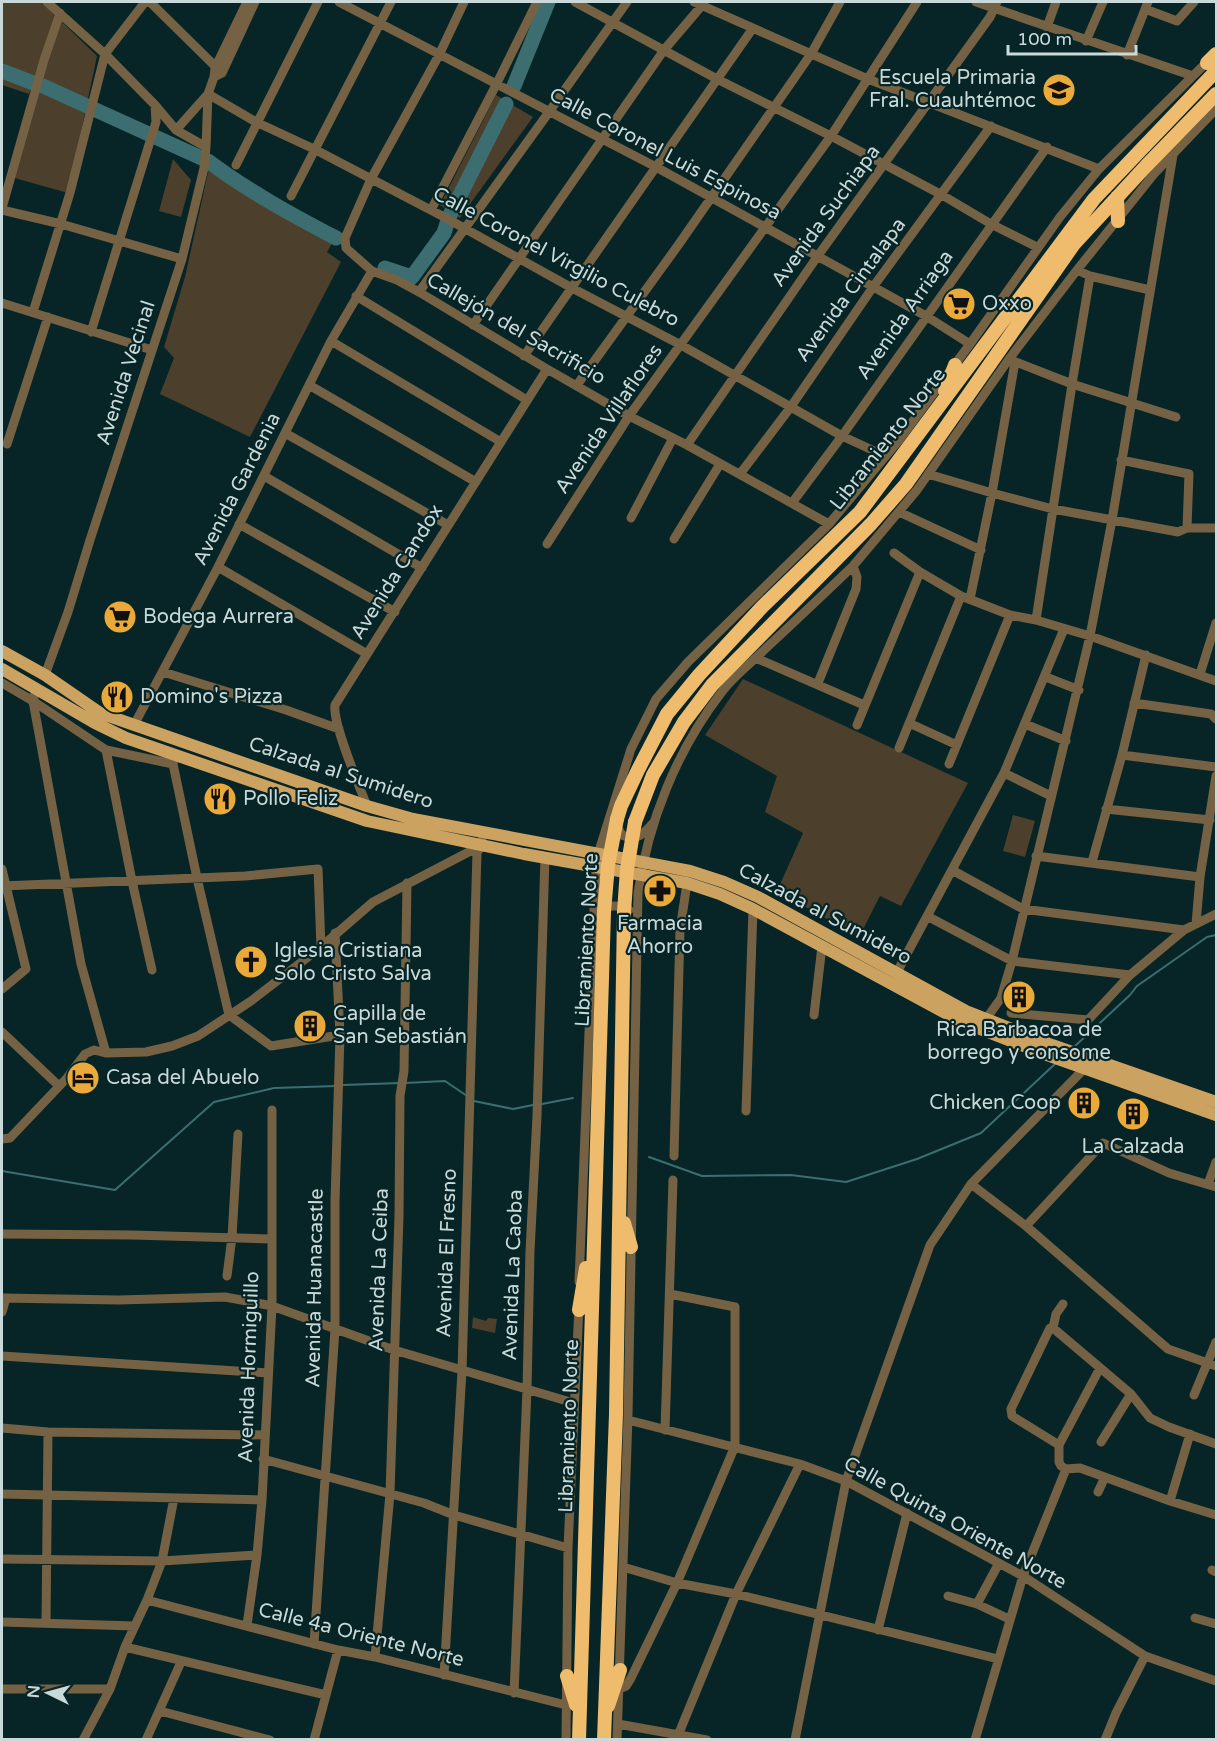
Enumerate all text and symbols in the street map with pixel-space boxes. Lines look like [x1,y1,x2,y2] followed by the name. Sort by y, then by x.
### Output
[1008,18,1136,56] scale bar
[1017,28,1072,50] text: 100 m
[869,66,1036,113] place label: Escuela Primaria Fral. Cuauhtémoc
[1041,72,1077,108] school or university icon: Escuela Primaria Fral. Cuauhtémoc
[545,83,785,225] street label: Calle Coronel Luis Espinosa
[766,140,886,292] street label: Avenida Suchiapa
[429,182,683,332] street label: Calle Coronel Virgilio Culebro
[791,213,911,367] street label: Avenida Cintalapa
[851,246,959,384] street label: Avenida Arriaga
[422,268,610,390] street label: Callejón del Sacrificio
[941,286,977,322] supermarket icon: Oxxo
[982,292,1032,316] place label: Oxxo
[91,298,161,448] street label: Avenida Vecinal
[550,340,668,498] street label: Avenida Villaflores
[825,363,951,515] street label: Libramiento Norte
[188,409,286,569] street label: Avenida Gardenia
[346,500,448,644] street label: Avenida Candox
[102,599,138,635] supermarket icon: Bodega Aurrera
[143,605,294,629] place label: Bodega Aurrera
[99,679,135,715] restaurant icon: Domino's Pizza
[140,685,283,709] place label: Domino's Pizza
[246,732,436,814] street label: Calzada al Sumidero
[202,781,238,817] restaurant icon: Pollo Feliz
[243,787,338,811] place label: Pollo Feliz
[570,853,604,1027] street label: Libramiento Norte
[734,858,916,970] street label: Calzada al Sumidero
[642,873,678,909] pharmacy icon: Farmacia Ahorro
[617,912,703,959] place label: Farmacia Ahorro
[274,939,432,986] place label: Iglesia Cristiana Solo Cristo Salva
[233,944,269,980] church icon: Iglesia Cristiana Solo Cristo Salva
[1001,979,1037,1015] building icon: Rica Barbacoa de borrego y consome
[333,1002,467,1049] place label: Capilla de San Sebastián
[292,1008,328,1044] building icon: Capilla de San Sebastián
[927,1018,1111,1065] place label: Rica Barbacoa de borrego y consome
[65,1060,101,1096] hotel icon: Casa del Abuelo
[106,1066,259,1090] place label: Casa del Abuelo
[1066,1085,1102,1121] building icon: Chicken Coop
[929,1091,1061,1115] place label: Chicken Coop
[1115,1096,1151,1132] building icon: La Calzada
[1081,1135,1185,1159] place label: La Calzada
[432,1168,462,1338] street label: Avenida El Fresno
[301,1188,329,1388] street label: Avenida Huanacastle
[364,1188,394,1352] street label: Avenida La Ceiba
[498,1189,528,1361] street label: Avenida La Caoba
[234,1271,264,1463] street label: Avenida Hormiguillo
[554,1339,584,1513] street label: Libramiento Norte
[839,1452,1071,1594] street label: Calle Quinta Oriente Norte
[256,1598,466,1672] street label: Calle 4a Oriente Norte
[18,1663,78,1723] north arrow
[24,1685,45,1699] text: N

